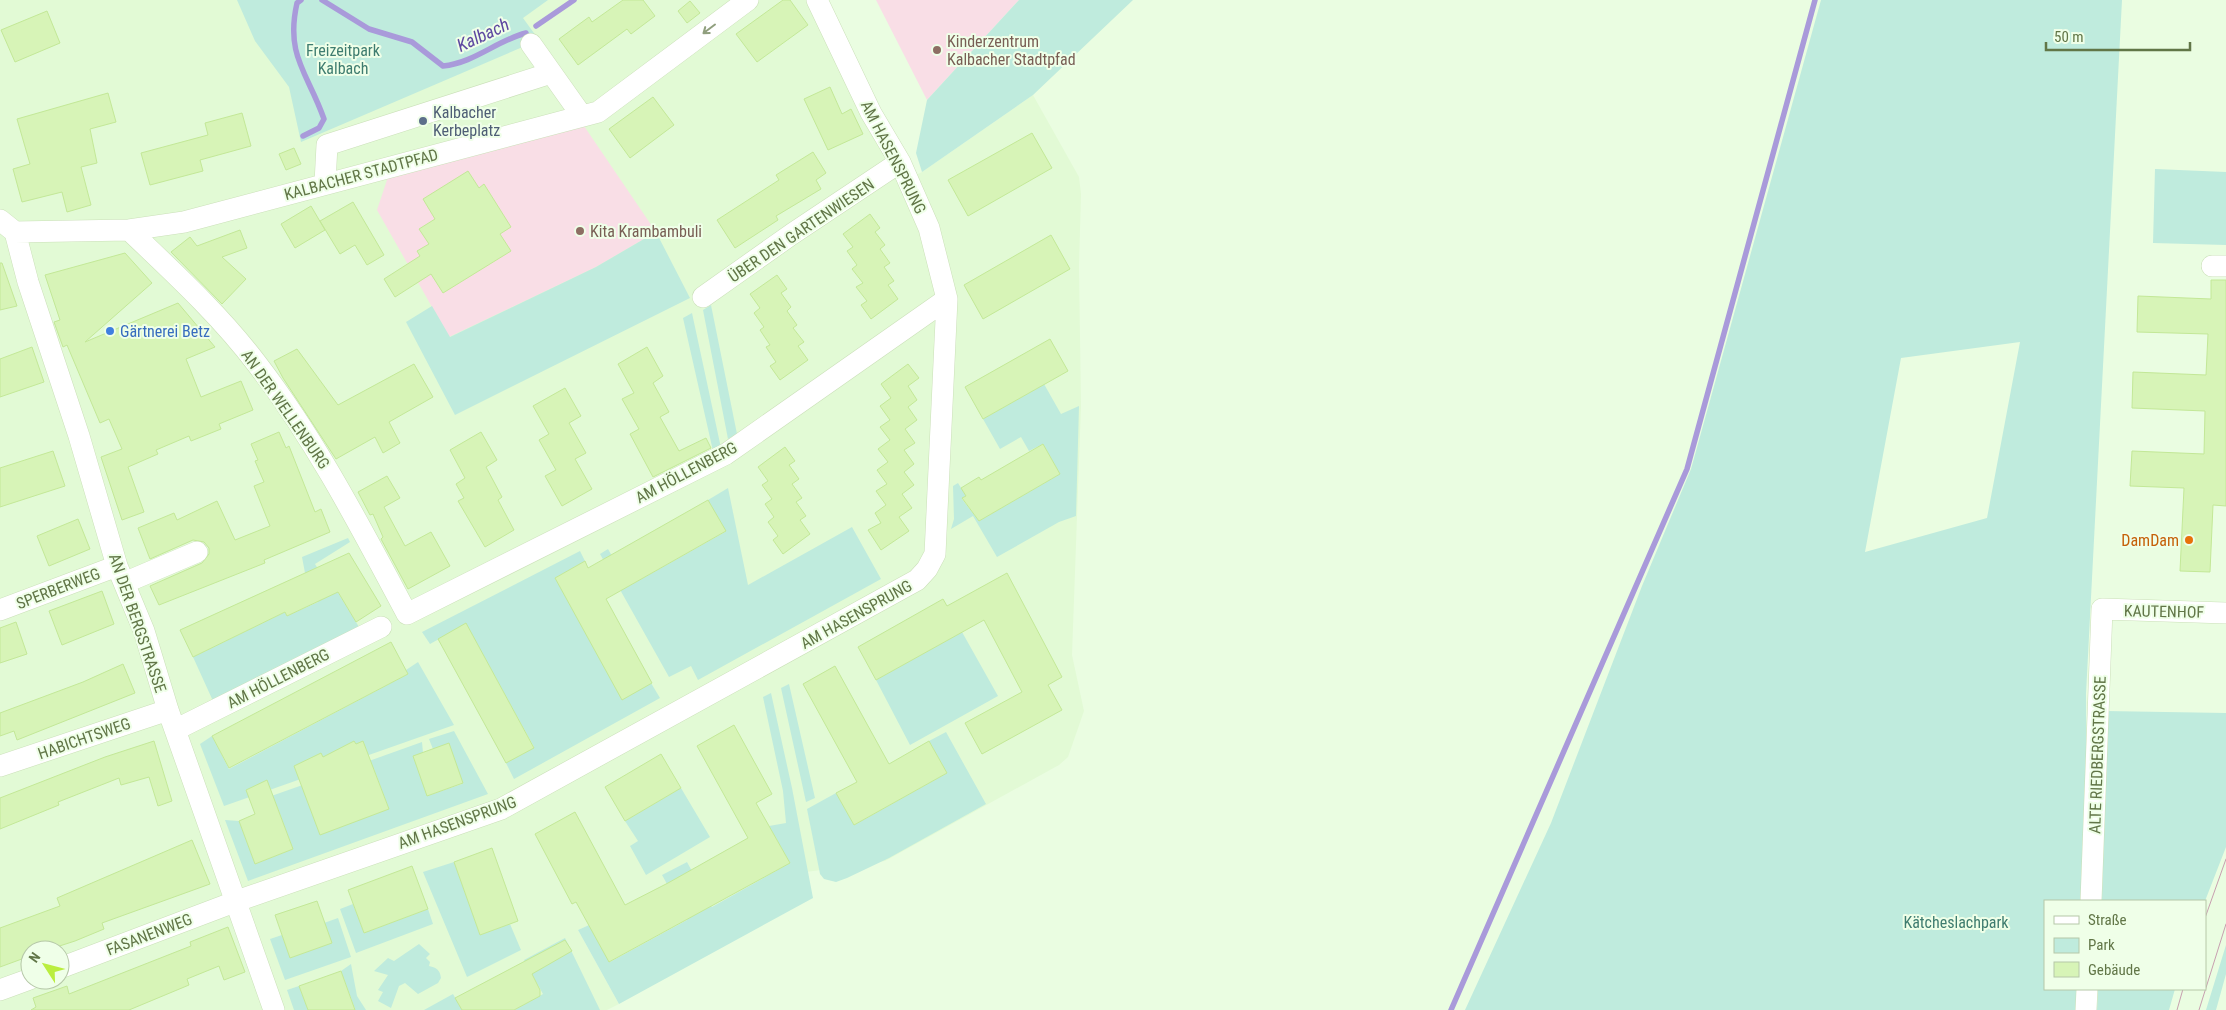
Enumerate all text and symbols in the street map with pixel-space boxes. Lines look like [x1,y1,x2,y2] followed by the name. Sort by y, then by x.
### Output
[453,13,512,56] water label: Kalbach
[2046,20,2190,52] scale bar
[703,24,716,35] one-way arrow
[2054,28,2084,46] text: 50 m
[947,32,1076,69] place label: Kinderzentrum Kalbacher Stadtpfad
[306,41,381,78] park label: Freizeitpark Kalbach
[931,44,943,56] marker: Kinderzentrum Kalbacher Stadtpfad
[857,97,930,217] street label: AM HASENSPRUNG
[433,103,500,140] place label: Kalbacher Kerbeplatz
[417,115,429,127] marker: Kalbacher Kerbeplatz
[282,145,440,204] street label: KALBACHER STADTPFAD
[725,175,878,286] street label: ÜBER DEN GARTENWIESEN
[590,222,702,241] place label: Kita Krambambuli
[574,225,586,237] marker: Kita Krambambuli
[120,322,210,341] place label: Gärtnerei Betz
[104,325,116,337] marker: Gärtnerei Betz
[237,346,334,472] street label: AN DER WELLENBURG
[632,438,740,507] street label: AM HÖLLENBERG
[2121,531,2179,550] place label: DamDam
[2183,534,2195,546] marker: DamDam
[105,551,170,695] street label: AN DER BERGSTRASSE
[14,564,103,613] street label: SPERBERWEG
[797,576,915,653] street label: AM HASENSPRUNG
[2124,601,2205,622] street label: KAUTENHOF
[224,645,333,712] street label: AM HÖLLENBERG
[2085,676,2110,834] street label: ALTE RIEDBERGSTRASSE
[35,714,133,763] street label: HABICHTSWEG
[395,792,519,853] street label: AM HASENSPRUNG
[2044,900,2206,990] legend
[104,909,195,960] street label: FASANENWEG
[2088,911,2127,929] text: Straße
[1903,913,2009,932] park label: Kätcheslachpark
[2088,936,2115,954] text: Park
[20,940,70,990] north arrow
[25,949,43,966] text: N
[2088,961,2140,979] text: Gebäude

